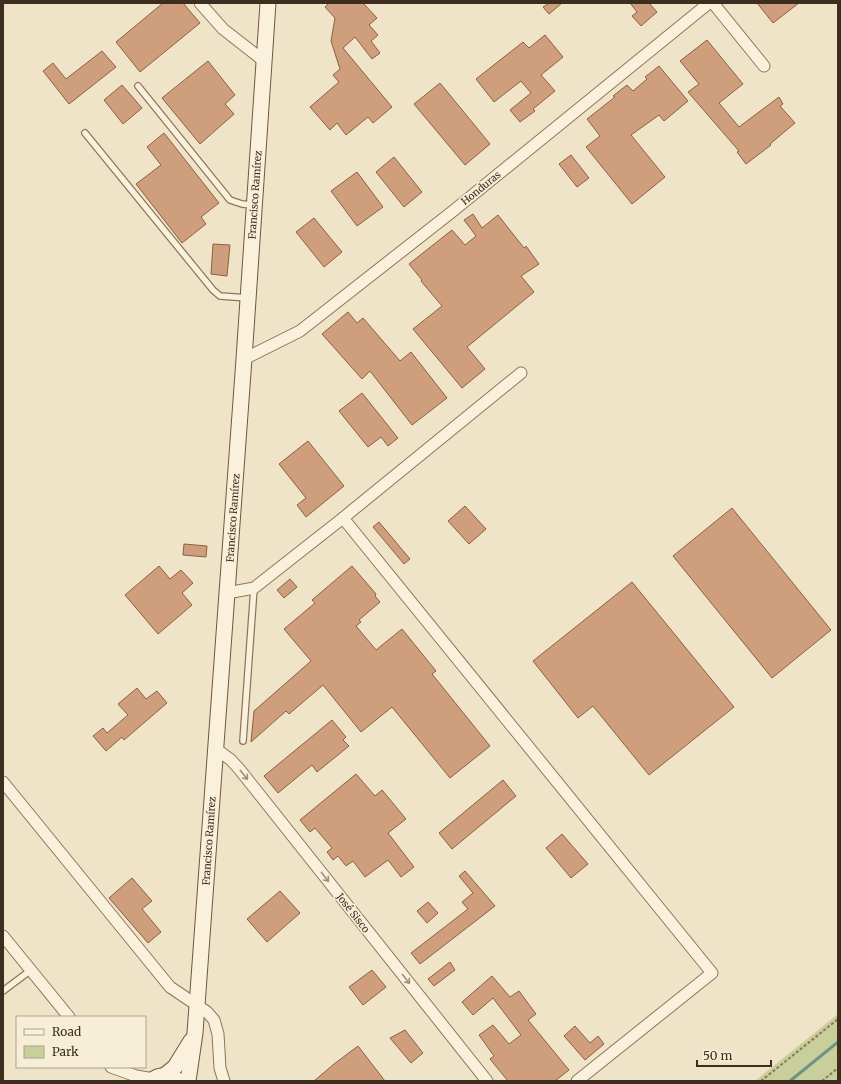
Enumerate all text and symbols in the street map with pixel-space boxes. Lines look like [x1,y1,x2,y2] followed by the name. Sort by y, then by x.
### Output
[245,150,265,240] street label: Francisco Ramírez
[459,168,504,208] street label: Honduras
[223,473,243,563] street label: Francisco Ramírez
[240,770,249,780] one-way arrow
[199,796,219,886] street label: Francisco Ramírez
[321,871,329,882] one-way arrow
[333,890,373,935] street label: José Sisco
[401,973,410,984] one-way arrow
[16,1016,146,1068] legend
[52,1024,81,1039] text: Road
[697,1042,771,1068] scale bar
[52,1044,79,1059] text: Park
[703,1048,732,1063] text: 50 m

